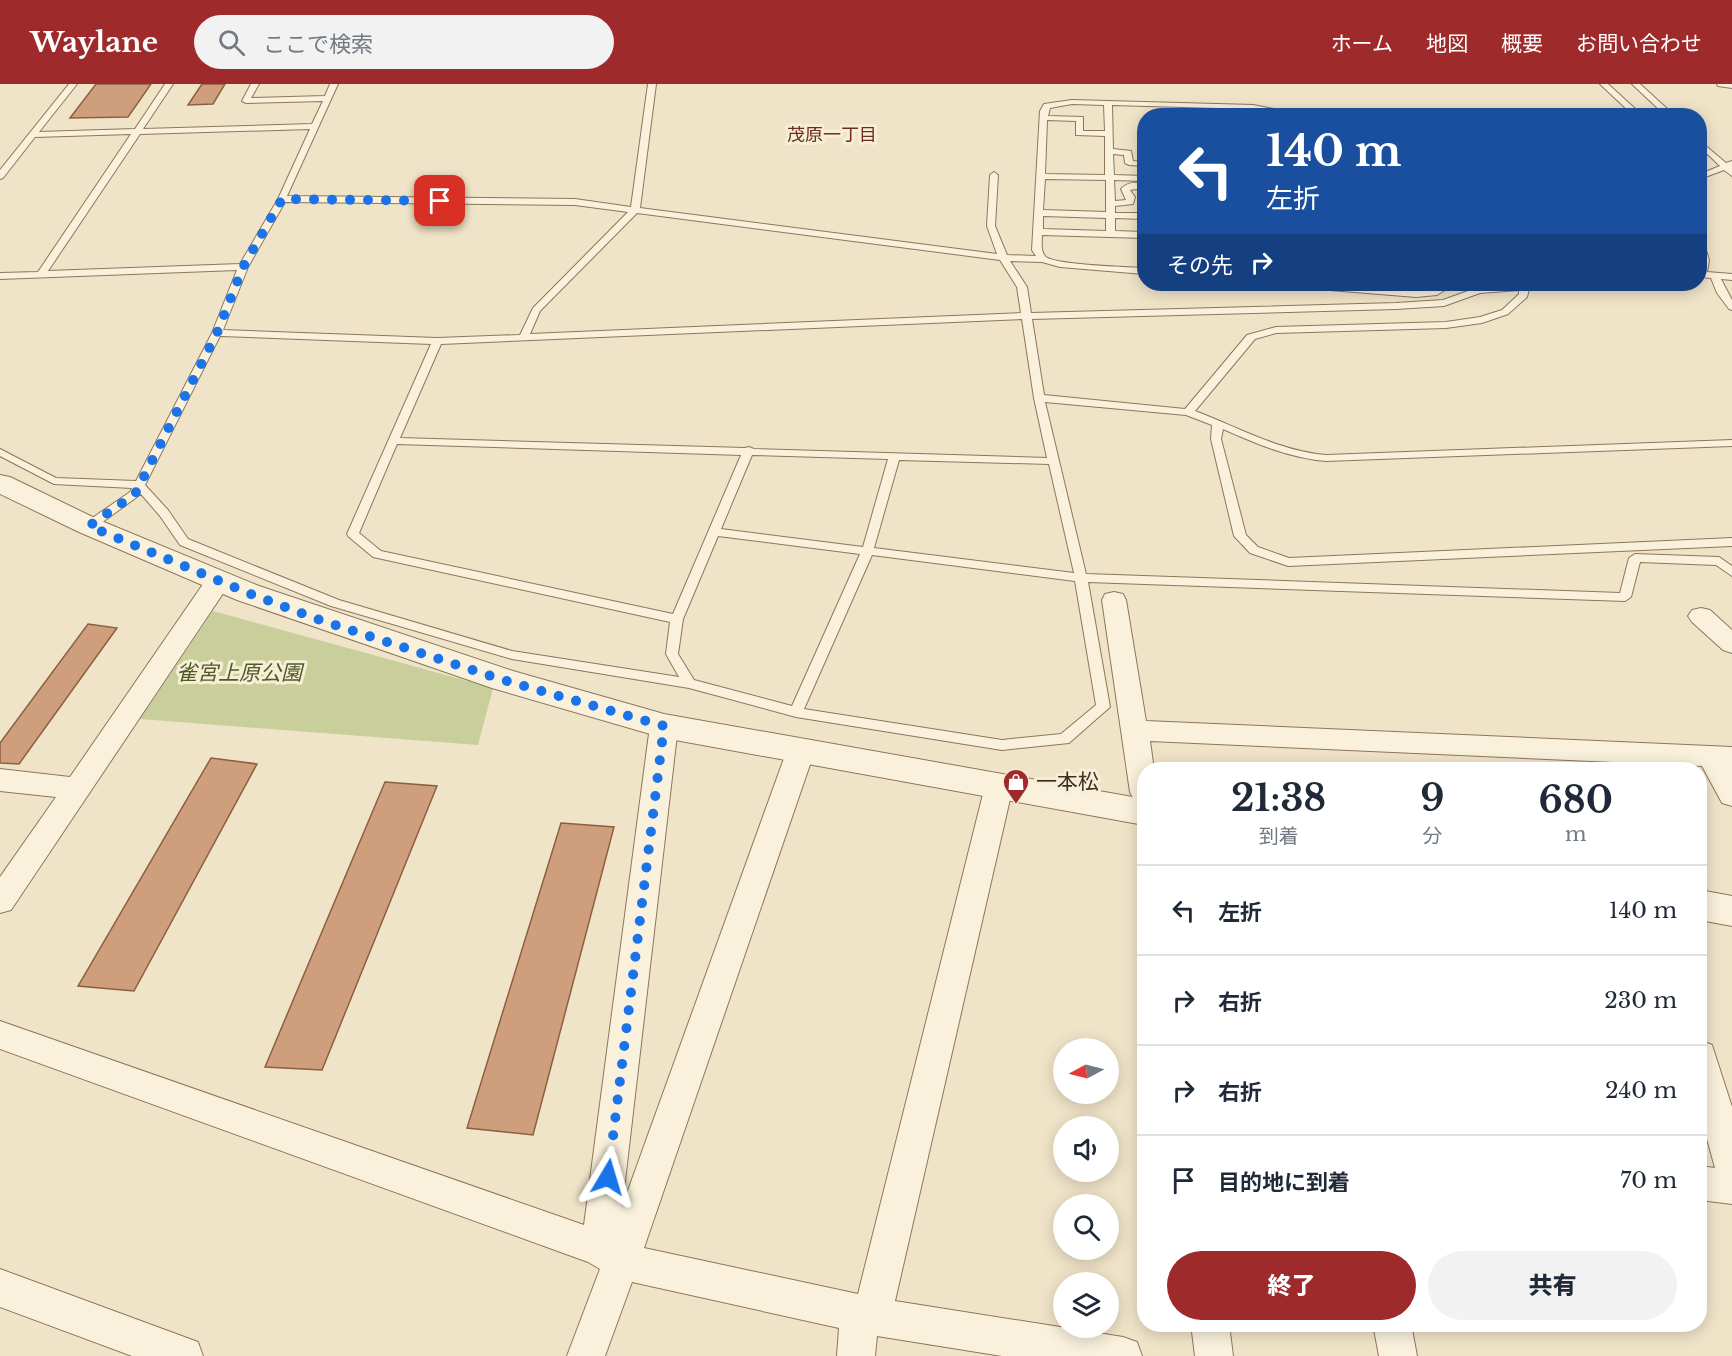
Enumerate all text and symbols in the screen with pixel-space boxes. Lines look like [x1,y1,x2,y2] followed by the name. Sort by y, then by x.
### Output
[194,15,614,69] search box
[30,25,158,60] text: Waylane
[215,26,248,59] icon: search
[263,31,373,58] text: ここで検索
[1331,31,1393,57] text: ホーム
[1426,31,1468,57] text: 地図
[1501,31,1543,57] text: 概要
[1576,31,1702,57] text: お問い合わせ
[787,124,877,146] district label: 茂原一丁目
[1266,125,1402,177] text: 140 m
[1167,132,1245,210] icon: left
[414,175,465,226] pin
[1266,182,1320,215] text: 左折
[423,184,456,217] icon: arrive
[1245,246,1278,279] icon: right
[1167,252,1233,279] text: その先
[176,660,305,686] park label: 雀宮上原公園
[1001,767,1031,805] shop icon: 一本松
[1036,769,1099,795] place label: 一本松
[1231,776,1326,821] text: 21:38
[1420,776,1445,821] text: 9
[1539,778,1613,823] text: 680
[1565,822,1587,846] text: m
[1259,824,1299,848] text: 到着
[1422,824,1442,848] text: 分
[1167,894,1200,927] icon: left
[1609,897,1677,924] text: 140 m
[1218,899,1262,926] text: 左折
[1167,984,1200,1017] icon: right
[1604,987,1677,1014] text: 230 m
[1218,989,1262,1016] text: 右折
[1053,1038,1119,1104] north arrow
[1053,1038,1119,1338] map controls
[1167,1074,1200,1107] icon: right
[1605,1077,1677,1104] text: 240 m
[1218,1079,1262,1106] text: 右折
[1053,1116,1119,1182] button: sound
[576,1145,640,1209] position arrow
[1167,1164,1200,1197] icon: arrive
[1620,1167,1677,1194] text: 70 m
[1218,1169,1350,1196] text: 目的地に到着
[1053,1194,1119,1260] button: search
[1167,1251,1416,1320] button: 終了
[1428,1251,1677,1320] button: 共有
[1053,1272,1119,1338] button: layers

